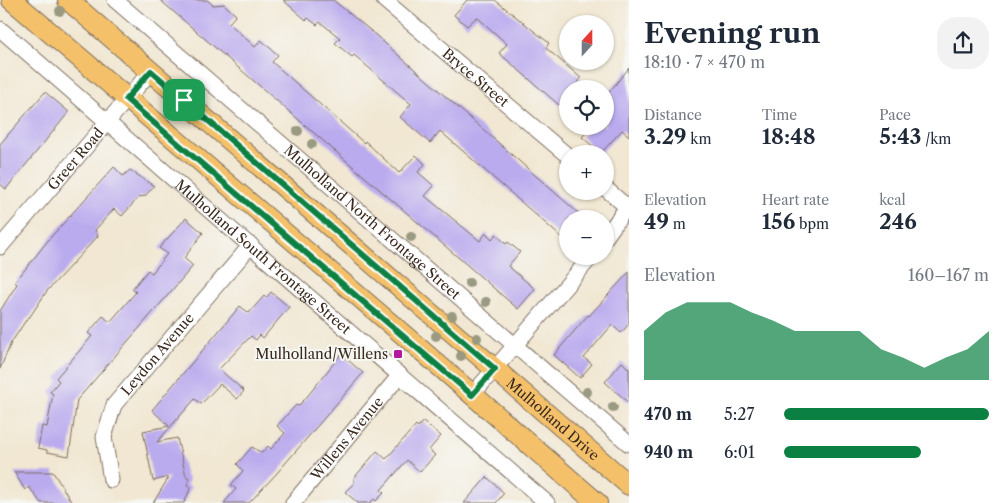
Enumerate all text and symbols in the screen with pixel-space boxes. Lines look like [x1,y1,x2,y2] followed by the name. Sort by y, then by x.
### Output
[559,15,614,70] north arrow
[559,15,614,265] map controls
[644,16,820,50] text: Evening run
[937,17,989,69] button: share
[439,44,513,111] street label: Bryce Street
[644,52,765,72] text: 18:10 · 7 × 470 m
[163,79,205,121] pin
[559,80,614,135] button: locate
[170,86,198,114] icon: arrive
[644,106,702,124] text: Distance
[762,106,797,124] text: Time
[879,106,911,124] text: Pace
[44,124,108,194] street label: Greer Road
[644,124,687,149] text: 3.29
[762,124,816,149] text: 18:48
[879,124,921,149] text: 5:43
[687,130,711,148] text: km
[921,130,951,148] text: /km
[280,141,464,303] street label: Mulholland North Frontage Street
[559,145,614,200] button: +
[171,176,355,338] street label: Mulholland South Frontage Street
[644,191,707,209] text: Elevation
[762,191,829,209] text: Heart rate
[879,191,906,209] text: kcal
[644,209,669,234] text: 49
[762,209,795,234] text: 156
[879,209,917,234] text: 246
[559,210,614,265] button: −
[669,215,686,233] text: m
[795,215,829,233] text: bpm
[644,265,715,285] text: Elevation
[908,265,989,285] text: 160–167 m
[117,309,198,399] street label: Leydon Avenue
[255,345,388,363] place label: Mulholland/Willens
[392,348,404,360] marker: Mulholland/Willens
[503,374,603,464] street label: Mulholland Drive
[306,393,387,485] street label: Willens Avenue
[644,404,692,424] text: 470 m
[724,404,754,424] text: 5:27
[644,442,693,462] text: 940 m
[724,442,755,462] text: 6:01

